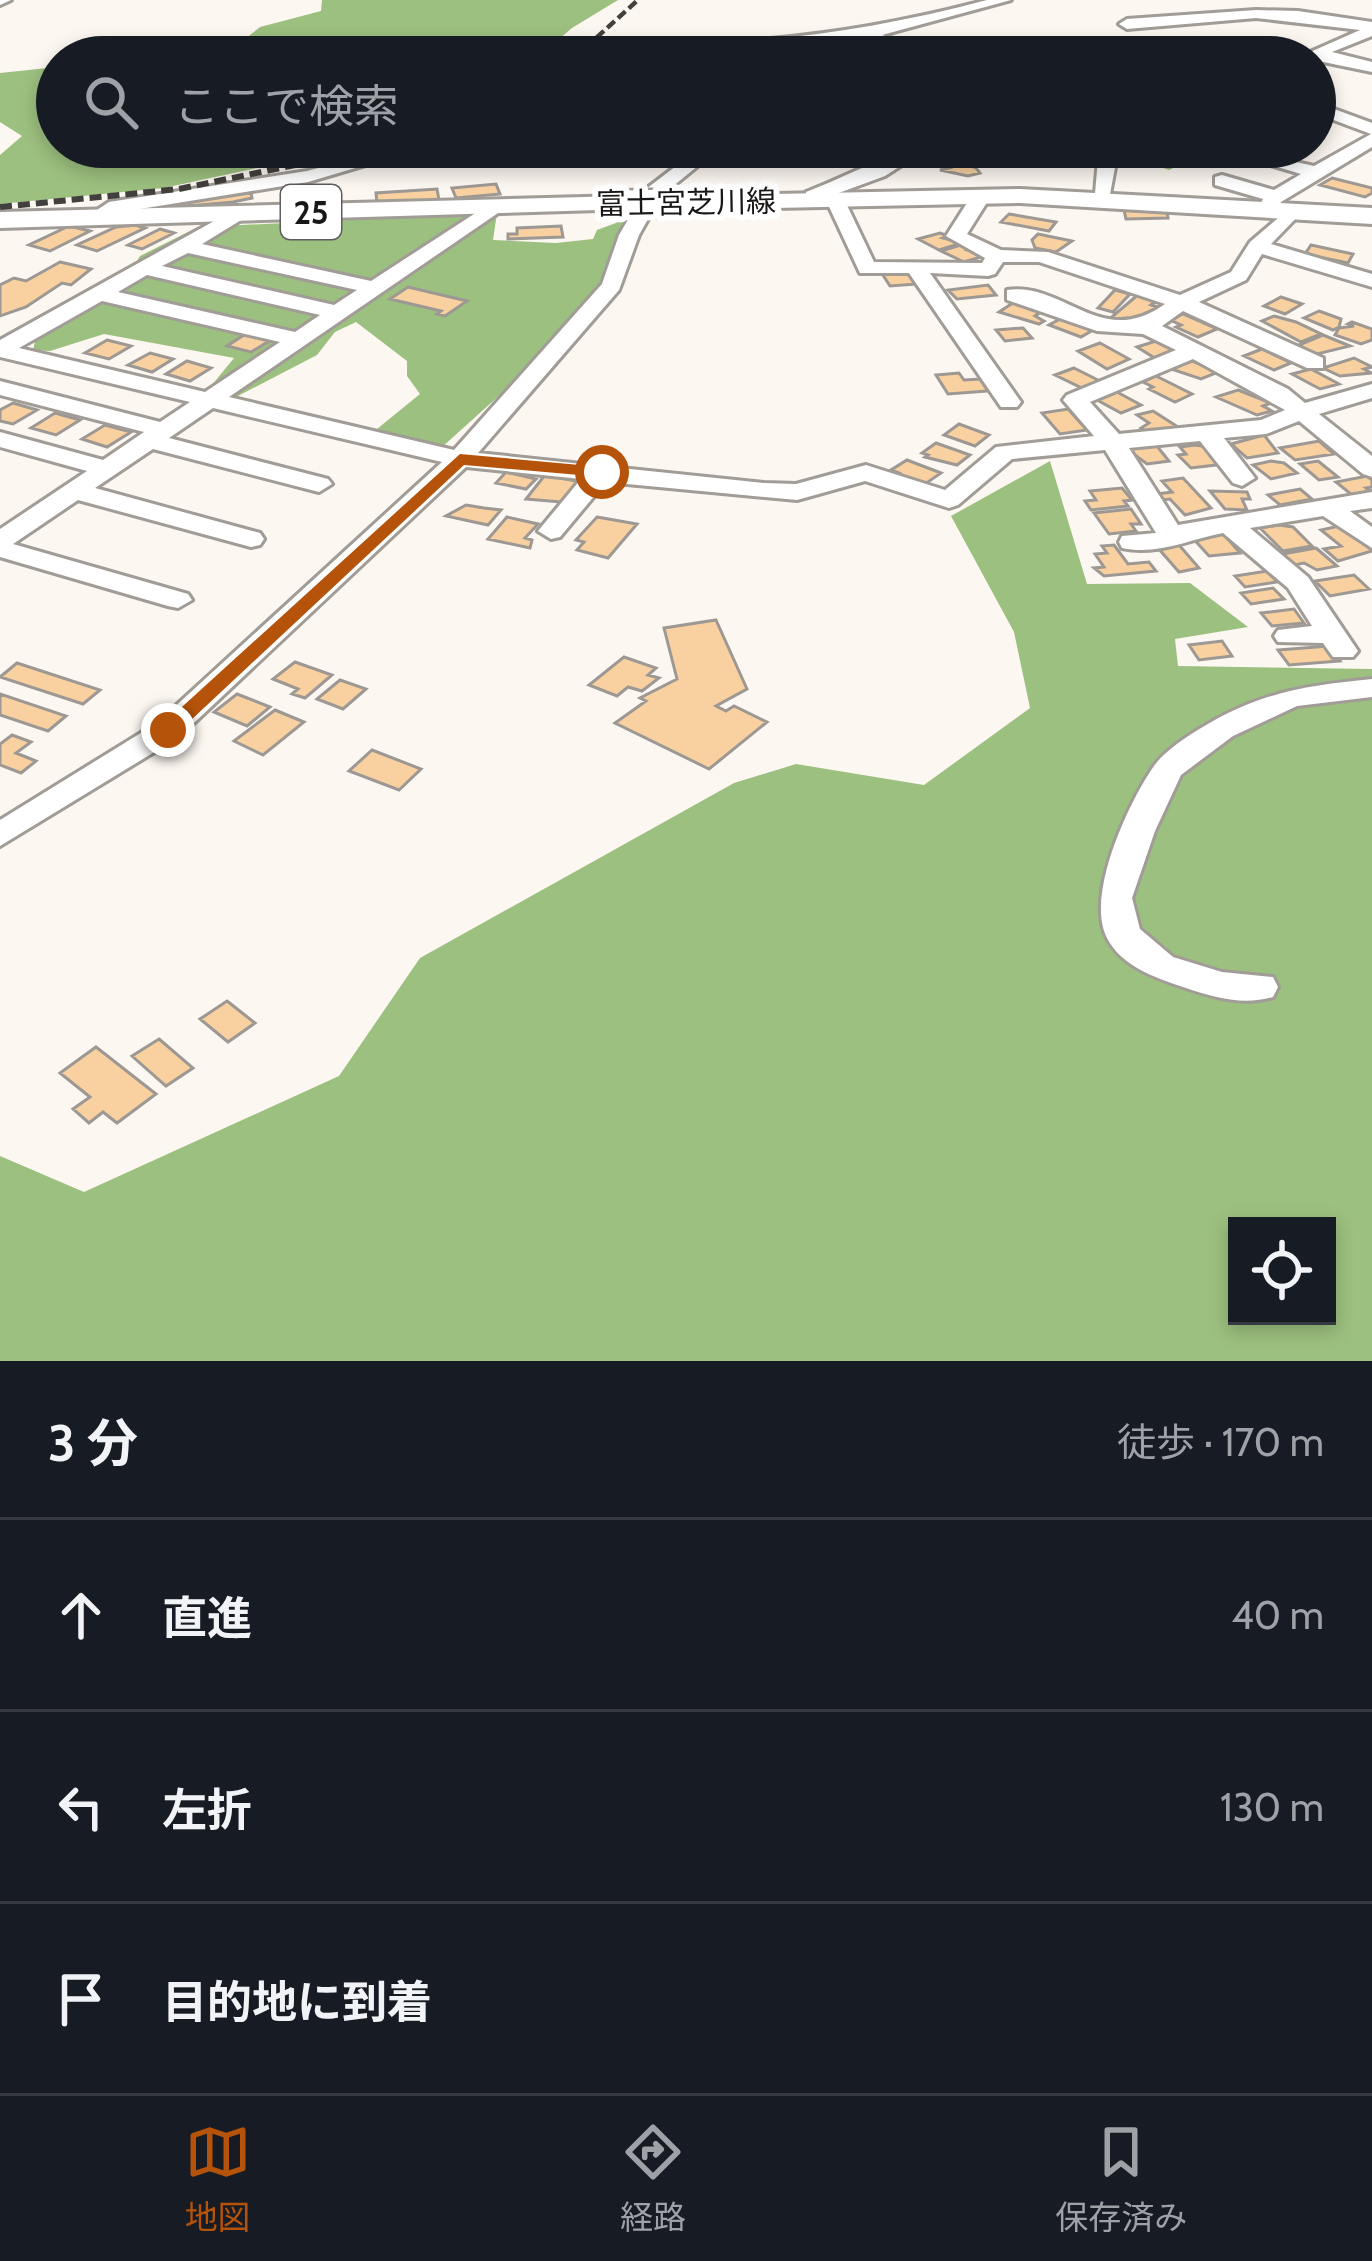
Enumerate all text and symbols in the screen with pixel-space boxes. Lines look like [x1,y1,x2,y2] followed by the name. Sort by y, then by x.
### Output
[36,36,1336,168] search box
[78,69,144,135] icon: search
[174,79,399,133] text: ここで検索
[596,182,776,223] street label: 富士宮芝川線
[281,185,341,239] road number: 25
[575,445,629,499] route start
[141,703,195,757] route end
[1228,1217,1336,1325] map controls
[1228,1217,1336,1325] button: locate
[48,1412,138,1474] text: 3 分
[1117,1418,1324,1466] text: 徒歩 · 170 m
[48,1582,114,1648] icon: ahead
[162,1591,252,1645] text: 直進
[1231,1591,1324,1639] text: 40 m
[48,1774,114,1840] icon: left
[162,1783,252,1837] text: 左折
[1220,1783,1324,1831] text: 130 m
[48,1966,114,2032] icon: arrive
[162,1975,432,2029] text: 目的地に到着
[185,2119,251,2239] tab: 地図
[620,2119,686,2239] tab: 経路
[1055,2119,1187,2239] tab: 保存済み

